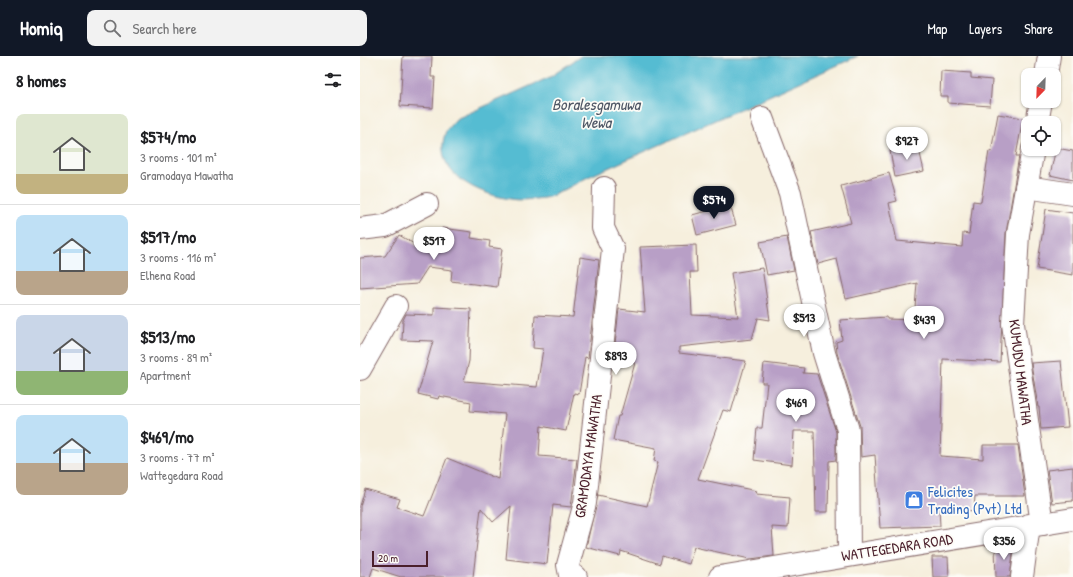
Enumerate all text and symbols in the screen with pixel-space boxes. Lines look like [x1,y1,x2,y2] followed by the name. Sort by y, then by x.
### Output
[87,10,367,46] search box
[20,15,63,41] text: Homiq
[101,17,123,39] icon: search
[133,18,197,39] text: Search here
[927,19,947,38] text: Map
[969,19,1002,38] text: Layers
[1024,19,1053,38] text: Share
[1021,68,1061,108] north arrow
[1021,68,1061,156] map controls
[16,69,66,92] text: 8 homes
[322,69,344,91] icon: filters
[552,93,642,133] water label: Boralesgamuwa Wewa
[1021,116,1061,156] button: locate
[140,125,196,148] text: $574/mo
[883,127,931,161] pin: $927
[48,130,96,178] icon: home
[895,131,919,149] text: $927
[140,148,217,166] text: 3 rooms · 101 m²
[140,166,233,184] text: Gramodaya Mawatha
[690,186,738,220] pin: $574
[702,190,726,208] text: $574
[140,225,196,248] text: $517/mo
[410,227,458,261] pin: $517
[48,231,96,279] icon: home
[422,231,446,249] text: $517
[140,248,216,266] text: 3 rooms · 116 m²
[140,266,195,284] text: Elhena Road
[780,304,828,338] pin: $513
[900,306,948,340] pin: $439
[793,308,815,326] text: $513
[913,310,935,328] text: $439
[1004,318,1038,427] street label: KUMUDU MAWATHA
[140,325,195,348] text: $513/mo
[48,331,96,379] icon: home
[592,342,640,376] pin: $893
[605,346,627,364] text: $893
[140,348,212,366] text: 3 rooms · 89 m²
[140,366,191,384] text: Apartment
[772,389,820,423] pin: $469
[569,392,607,519] street label: GRAMODAYA MAWATHA
[785,393,807,411] text: $469
[140,425,194,448] text: $469/mo
[48,431,96,479] icon: home
[140,448,214,466] text: 3 rooms · 77 m²
[140,466,223,484] text: Wattegedara Road
[927,481,1022,519] place label: Felicites Trading (Pvt) Ltd
[903,489,925,511] shop icon: Felicites Trading (Pvt) Ltd
[980,527,1028,561] pin: $356
[840,528,955,566] street label: WATTEGEDARA ROAD
[992,531,1016,549] text: $356
[372,549,428,568] scale bar
[378,551,398,565] text: 20 m

